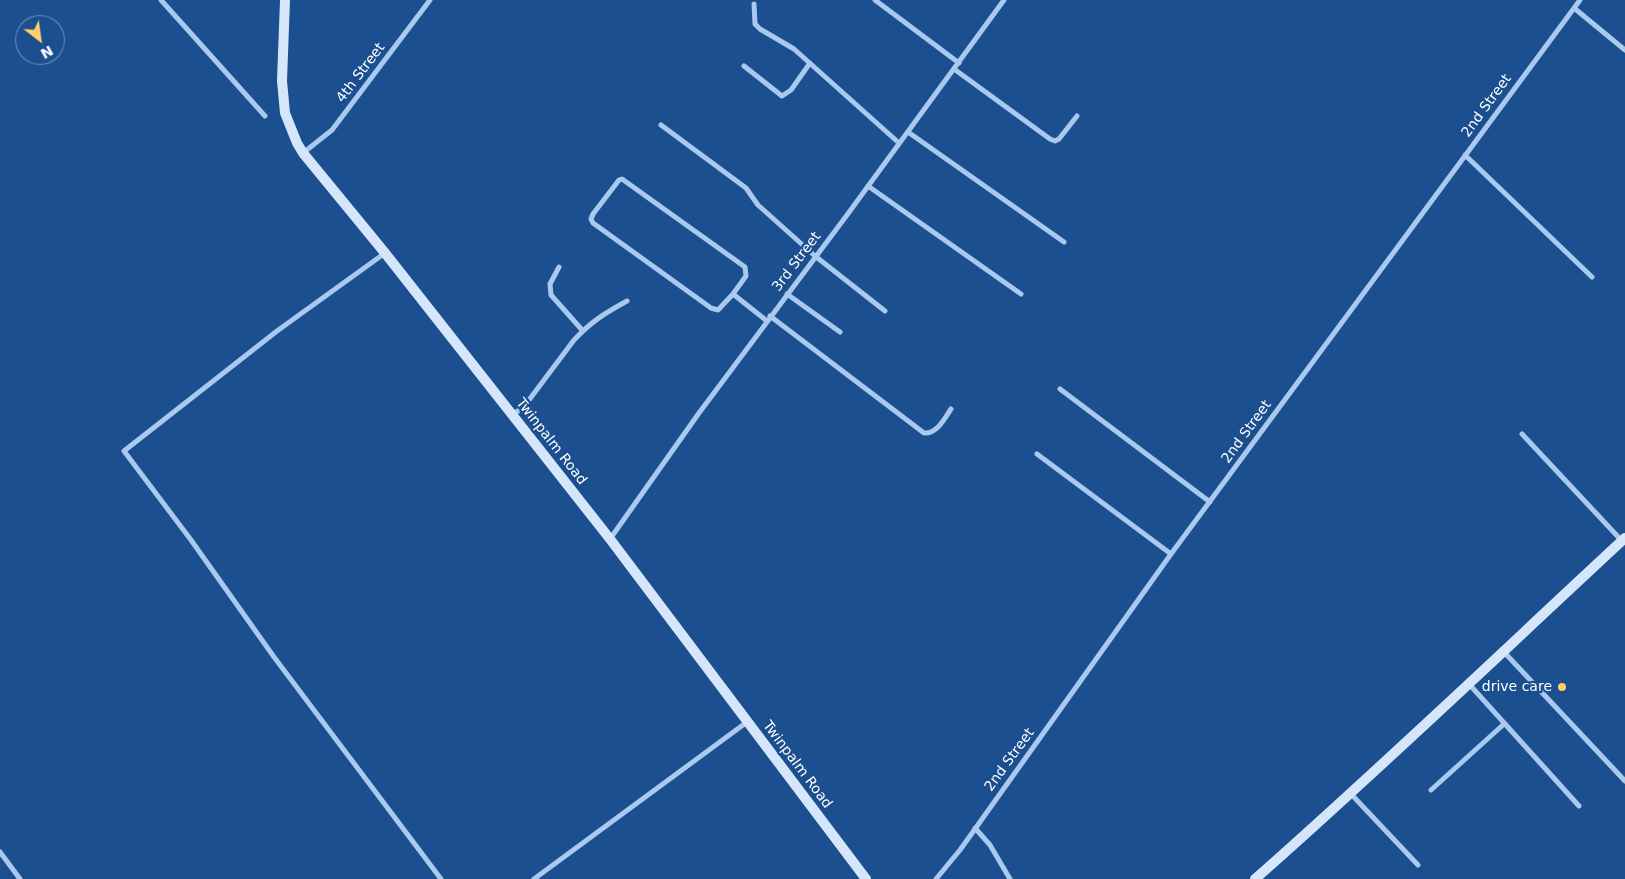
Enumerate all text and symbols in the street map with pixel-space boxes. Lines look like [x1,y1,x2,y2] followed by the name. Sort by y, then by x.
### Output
[15,15,65,65] north arrow
[333,40,389,106] street label: 4th Street
[38,42,56,62] text: N
[1459,71,1515,141] street label: 2nd Street
[769,229,825,295] street label: 3rd Street
[512,395,590,489] street label: Twinpalm Road
[1219,397,1275,467] street label: 2nd Street
[1482,679,1552,695] place label: drive care
[1556,681,1568,693] marker: drive care
[759,718,835,812] street label: Twinpalm Road
[982,725,1038,795] street label: 2nd Street

